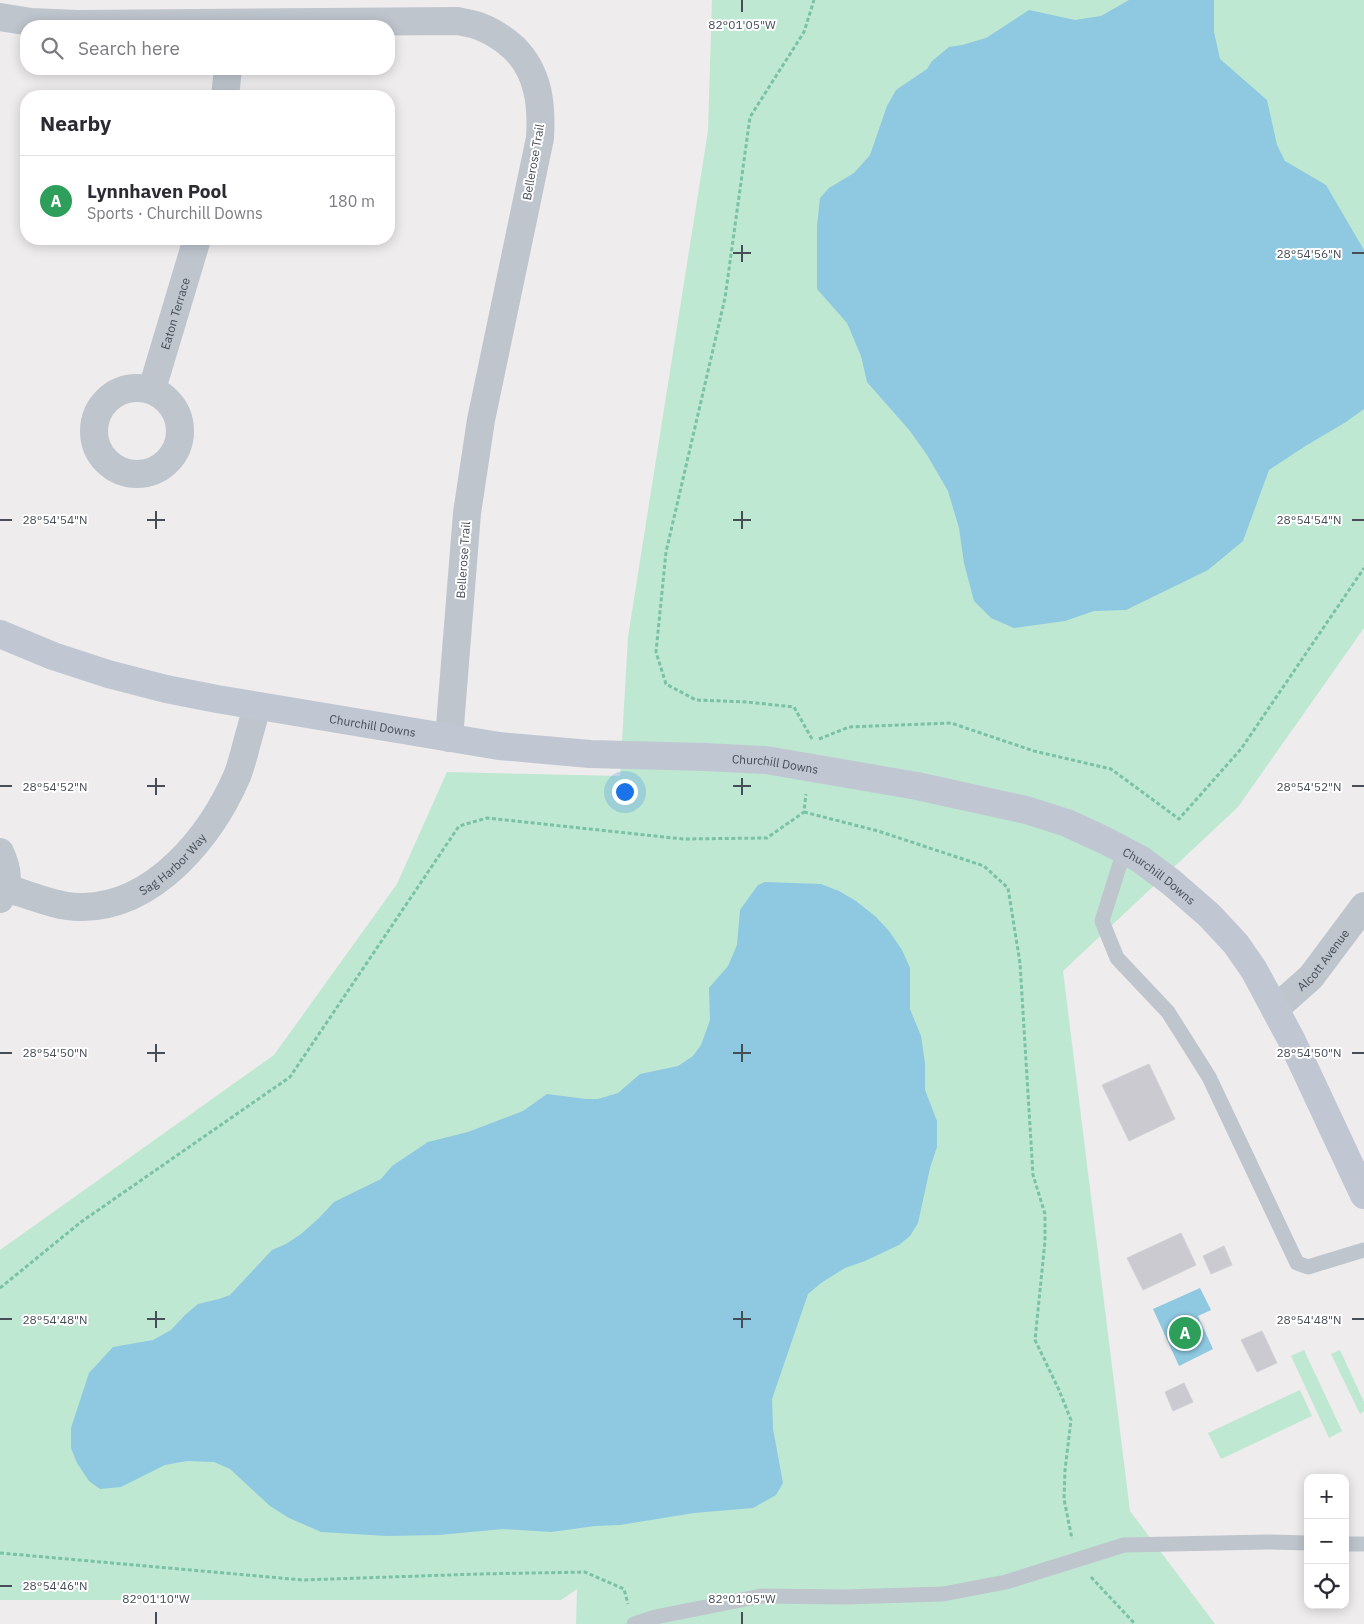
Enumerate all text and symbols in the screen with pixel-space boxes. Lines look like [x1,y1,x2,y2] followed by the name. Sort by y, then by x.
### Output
[708,17,776,32] text: 82°01'05"W
[20,20,395,75] search box
[38,34,66,62] icon: search
[78,36,180,60] text: Search here
[40,109,111,137] text: Nearby
[519,123,547,201] street label: Bellerose Trail
[87,179,227,203] text: Lynnhaven Pool
[51,191,61,211] text: A
[328,191,375,211] text: 180 m
[87,203,263,223] text: Sports · Churchill Downs
[1276,246,1342,261] text: 28°54'56"N
[157,275,193,351] street label: Eaton Terrace
[22,512,88,527] text: 28°54'54"N
[1276,512,1342,527] text: 28°54'54"N
[453,521,473,599] street label: Bellerose Trail
[328,710,417,740] street label: Churchill Downs
[732,751,820,776] street label: Churchill Downs
[22,779,88,794] text: 28°54'52"N
[612,779,638,805] your location
[1276,779,1342,794] text: 28°54'52"N
[136,830,209,898] street label: Sag Harbor Way
[1120,844,1199,908] street label: Churchill Downs
[1294,925,1352,994] street label: Alcott Avenue
[22,1045,88,1060] text: 28°54'50"N
[1276,1045,1342,1060] text: 28°54'50"N
[22,1312,88,1327] text: 28°54'48"N
[1276,1312,1342,1327] text: 28°54'48"N
[1169,1314,1201,1352] pin: A
[1304,1474,1349,1609] map controls
[1304,1474,1349,1519] button: +
[1304,1519,1349,1564] button: −
[1304,1564,1349,1609] button: locate
[22,1578,88,1593] text: 28°54'46"N
[122,1591,190,1606] text: 82°01'10"W
[708,1591,776,1606] text: 82°01'05"W

